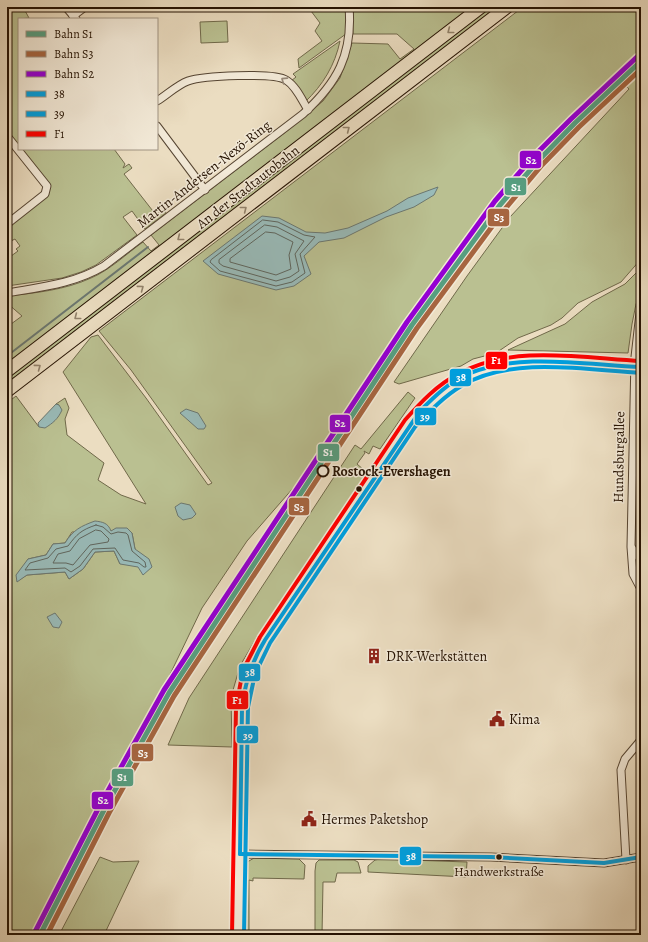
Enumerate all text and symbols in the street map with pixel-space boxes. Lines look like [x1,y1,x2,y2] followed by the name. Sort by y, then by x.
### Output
[18,18,158,150] legend
[54,26,93,42] text: Bahn S1
[447,26,454,33] one-way arrow
[54,46,93,62] text: Bahn S3
[54,66,94,82] text: Bahn S2
[281,77,288,84] one-way arrow
[54,86,65,102] text: 38
[54,106,64,122] text: 39
[133,116,275,232] street label: Martin-Andersen-Nexö-Ring
[54,126,64,142] text: F1
[343,127,350,134] one-way arrow
[192,141,304,234] street label: An der Stadtautobahn
[519,150,542,169] line badge: S2
[525,153,537,168] text: S2
[504,177,527,196] line badge: S1
[511,180,521,195] text: S1
[240,207,247,214] one-way arrow
[487,208,510,227] line badge: S3
[494,210,505,225] text: S3
[178,233,185,240] one-way arrow
[137,286,144,293] one-way arrow
[75,312,82,319] one-way arrow
[485,351,508,370] line badge: F1
[491,353,501,368] text: F1
[33,365,40,372] one-way arrow
[449,368,472,387] line badge: 38
[456,370,466,385] text: 38
[414,407,437,426] line badge: 39
[420,409,430,424] text: 39
[609,411,629,503] street label: Hundsburgallee
[329,414,351,433] line badge: S2
[334,416,346,431] text: S2
[317,443,340,462] line badge: S1
[323,445,333,460] text: S1
[332,462,451,481] place label: Rostock-Evershagen
[316,464,330,478] marker: Rostock-Evershagen
[354,484,364,494] unlabelled marker
[288,497,310,516] line badge: S3
[294,500,305,515] text: S3
[365,647,383,665] building icon: DRK-Werkstätten
[386,647,487,666] place label: DRK-Werkstätten
[238,663,261,682] line badge: 38
[245,665,255,680] text: 38
[226,690,249,710] line badge: F1
[232,693,242,708] text: F1
[488,710,506,728] public building icon: Kima
[509,710,540,729] place label: Kima
[236,725,259,744] line badge: 39
[243,728,253,743] text: 39
[131,743,154,762] line badge: S3
[138,746,149,761] text: S3
[111,768,134,787] line badge: S1
[117,770,127,785] text: S1
[91,791,114,810] line badge: S2
[97,793,109,808] text: S2
[300,810,318,828] public building icon: Hermes Paketshop
[321,810,428,829] place label: Hermes Paketshop
[399,846,422,866] line badge: 38
[406,849,416,864] text: 38
[494,852,504,862] marker: Handwerkstraße
[454,863,544,880] place label: Handwerkstraße

